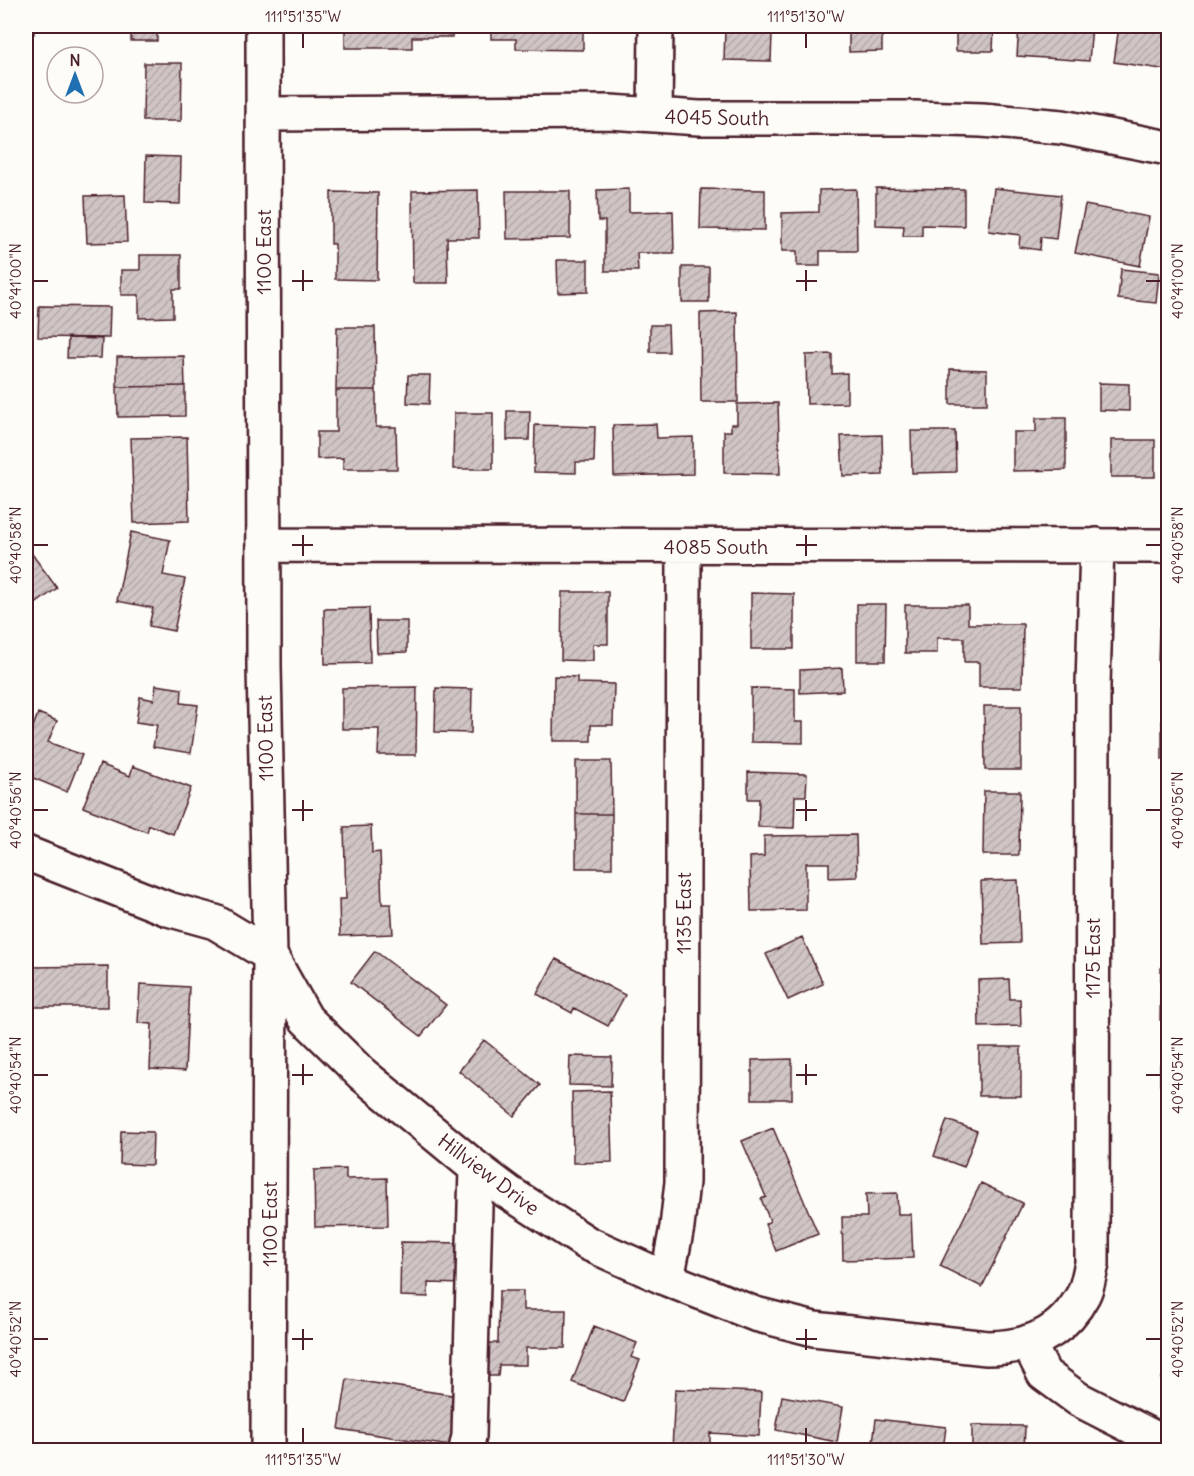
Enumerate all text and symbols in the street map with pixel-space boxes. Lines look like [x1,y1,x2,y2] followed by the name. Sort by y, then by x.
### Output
[265,7,341,26] text: 111°51'35"W
[767,7,845,26] text: 111°51'30"W
[45,45,105,105] north arrow
[69,50,81,70] text: N
[664,104,770,130] street label: 4045 South
[251,209,276,295] street label: 1100 East
[6,243,25,319] text: 40°41'00"N
[1168,243,1187,319] text: 40°41'00"N
[6,506,25,584] text: 40°40'58"N
[1168,506,1187,584] text: 40°40'58"N
[664,534,768,559] street label: 4085 South
[252,695,278,781] street label: 1100 East
[6,771,25,849] text: 40°40'56"N
[1168,771,1187,849] text: 40°40'56"N
[671,872,696,954] street label: 1135 East
[1080,917,1105,998] street label: 1175 East
[6,1036,25,1114] text: 40°40'54"N
[1168,1036,1187,1114] text: 40°40'54"N
[433,1128,545,1220] street label: Hillview Drive
[257,1181,282,1267] street label: 1100 East
[6,1301,25,1377] text: 40°40'52"N
[1168,1301,1187,1377] text: 40°40'52"N
[265,1450,341,1469] text: 111°51'35"W
[767,1450,845,1469] text: 111°51'30"W

